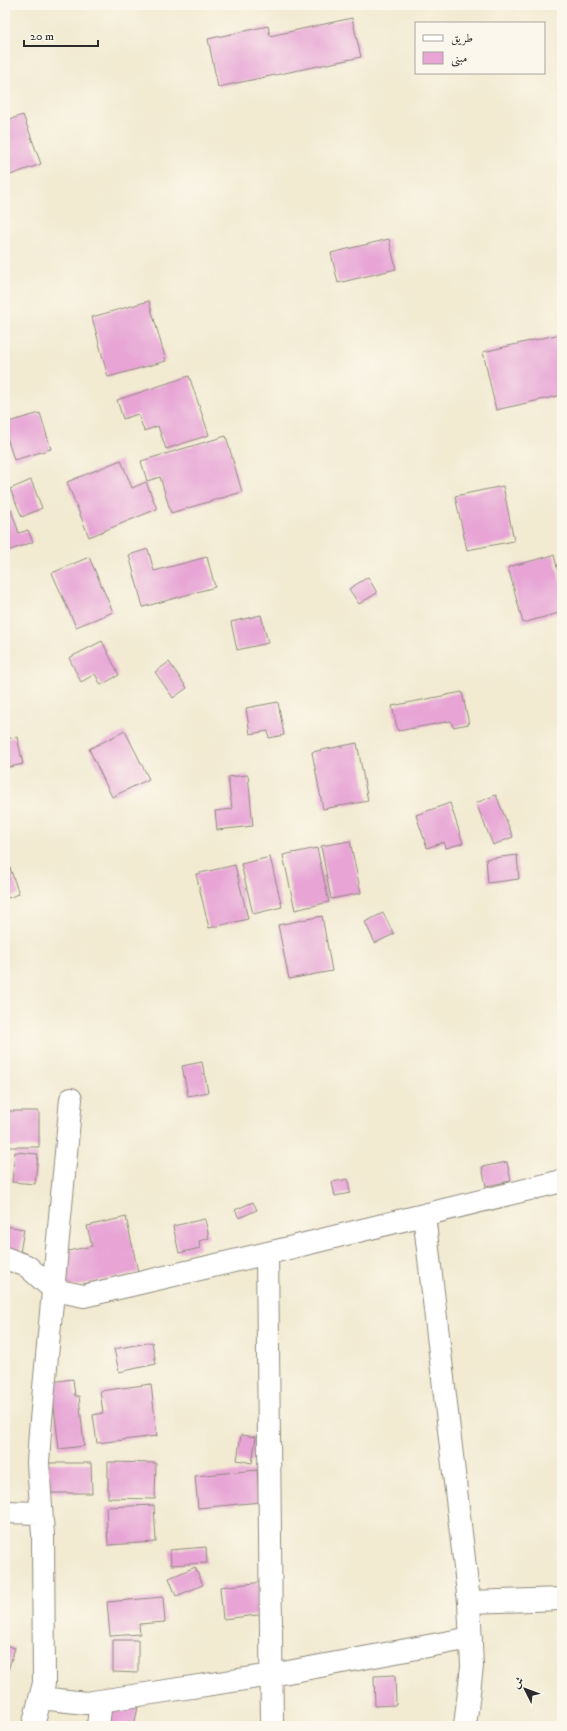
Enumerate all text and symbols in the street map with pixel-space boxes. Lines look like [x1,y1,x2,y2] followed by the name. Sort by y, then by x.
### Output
[24,22,98,48] scale bar
[415,22,545,74] legend
[30,29,54,44] text: 20 m
[451,31,473,46] text: طريق
[451,51,467,67] text: مبنى
[505,1669,545,1709] north arrow
[509,1674,527,1692] text: ش

